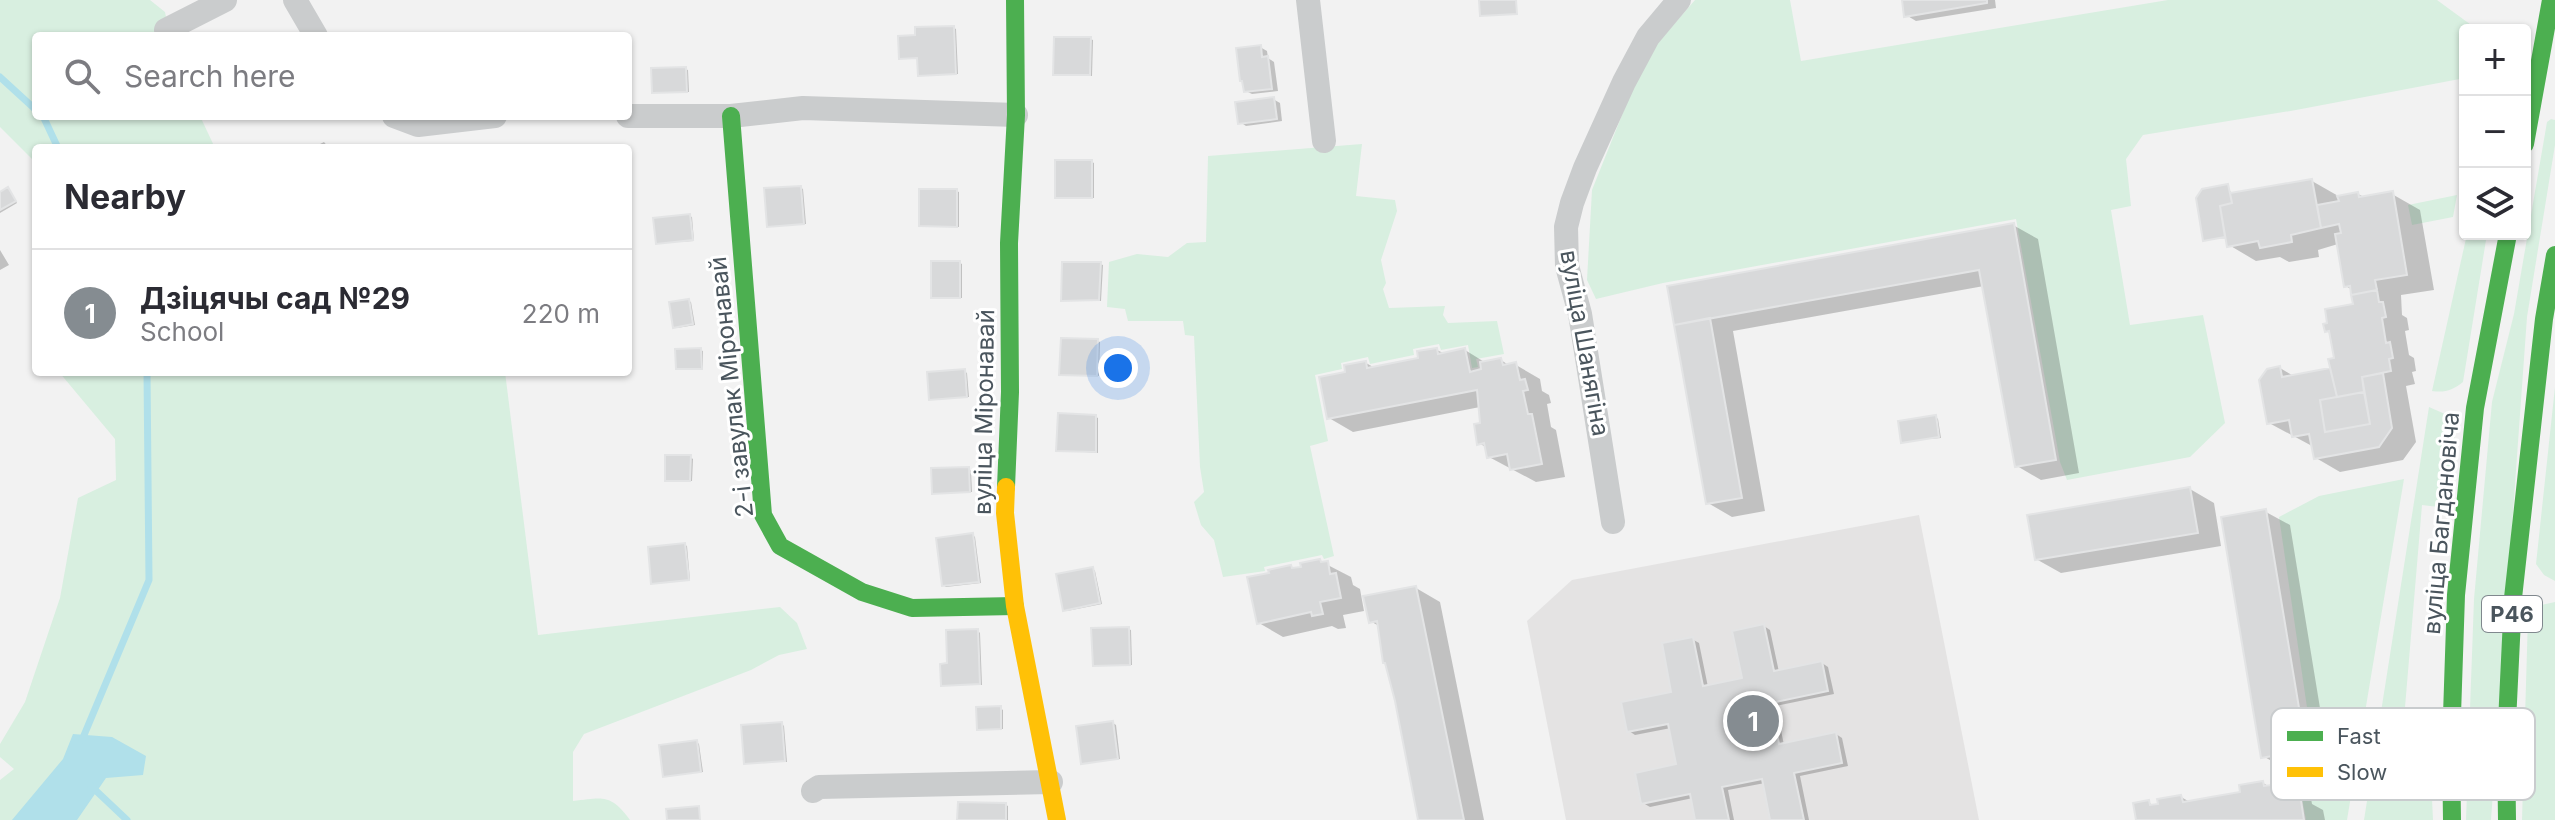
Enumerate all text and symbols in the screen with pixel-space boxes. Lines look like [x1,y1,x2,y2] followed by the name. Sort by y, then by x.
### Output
[2459,24,2531,240] map controls
[2459,24,2531,96] button: +
[32,32,632,120] search box
[60,54,104,98] icon: search
[124,58,296,94] text: Search here
[2459,96,2531,168] button: −
[2459,168,2531,240] button: layers
[64,176,186,217] text: Nearby
[1554,248,1616,438] street label: вуліца Шанягіна
[703,255,759,519] street label: 2-і завулак Міронавай
[140,280,410,316] text: Дзіцячы сад №29
[84,298,96,329] text: 1
[522,298,600,329] text: 220 m
[968,309,1000,515] street label: вуліца Міронавай
[140,316,224,347] text: School
[1098,348,1138,388] your location
[2417,410,2465,636] street label: вуліца Багдановіча
[2482,596,2542,632] road number: Р46
[1727,691,1779,751] pin: 1
[2271,708,2535,800] legend
[2337,723,2381,749] text: Fast
[2337,759,2387,785] text: Slow

